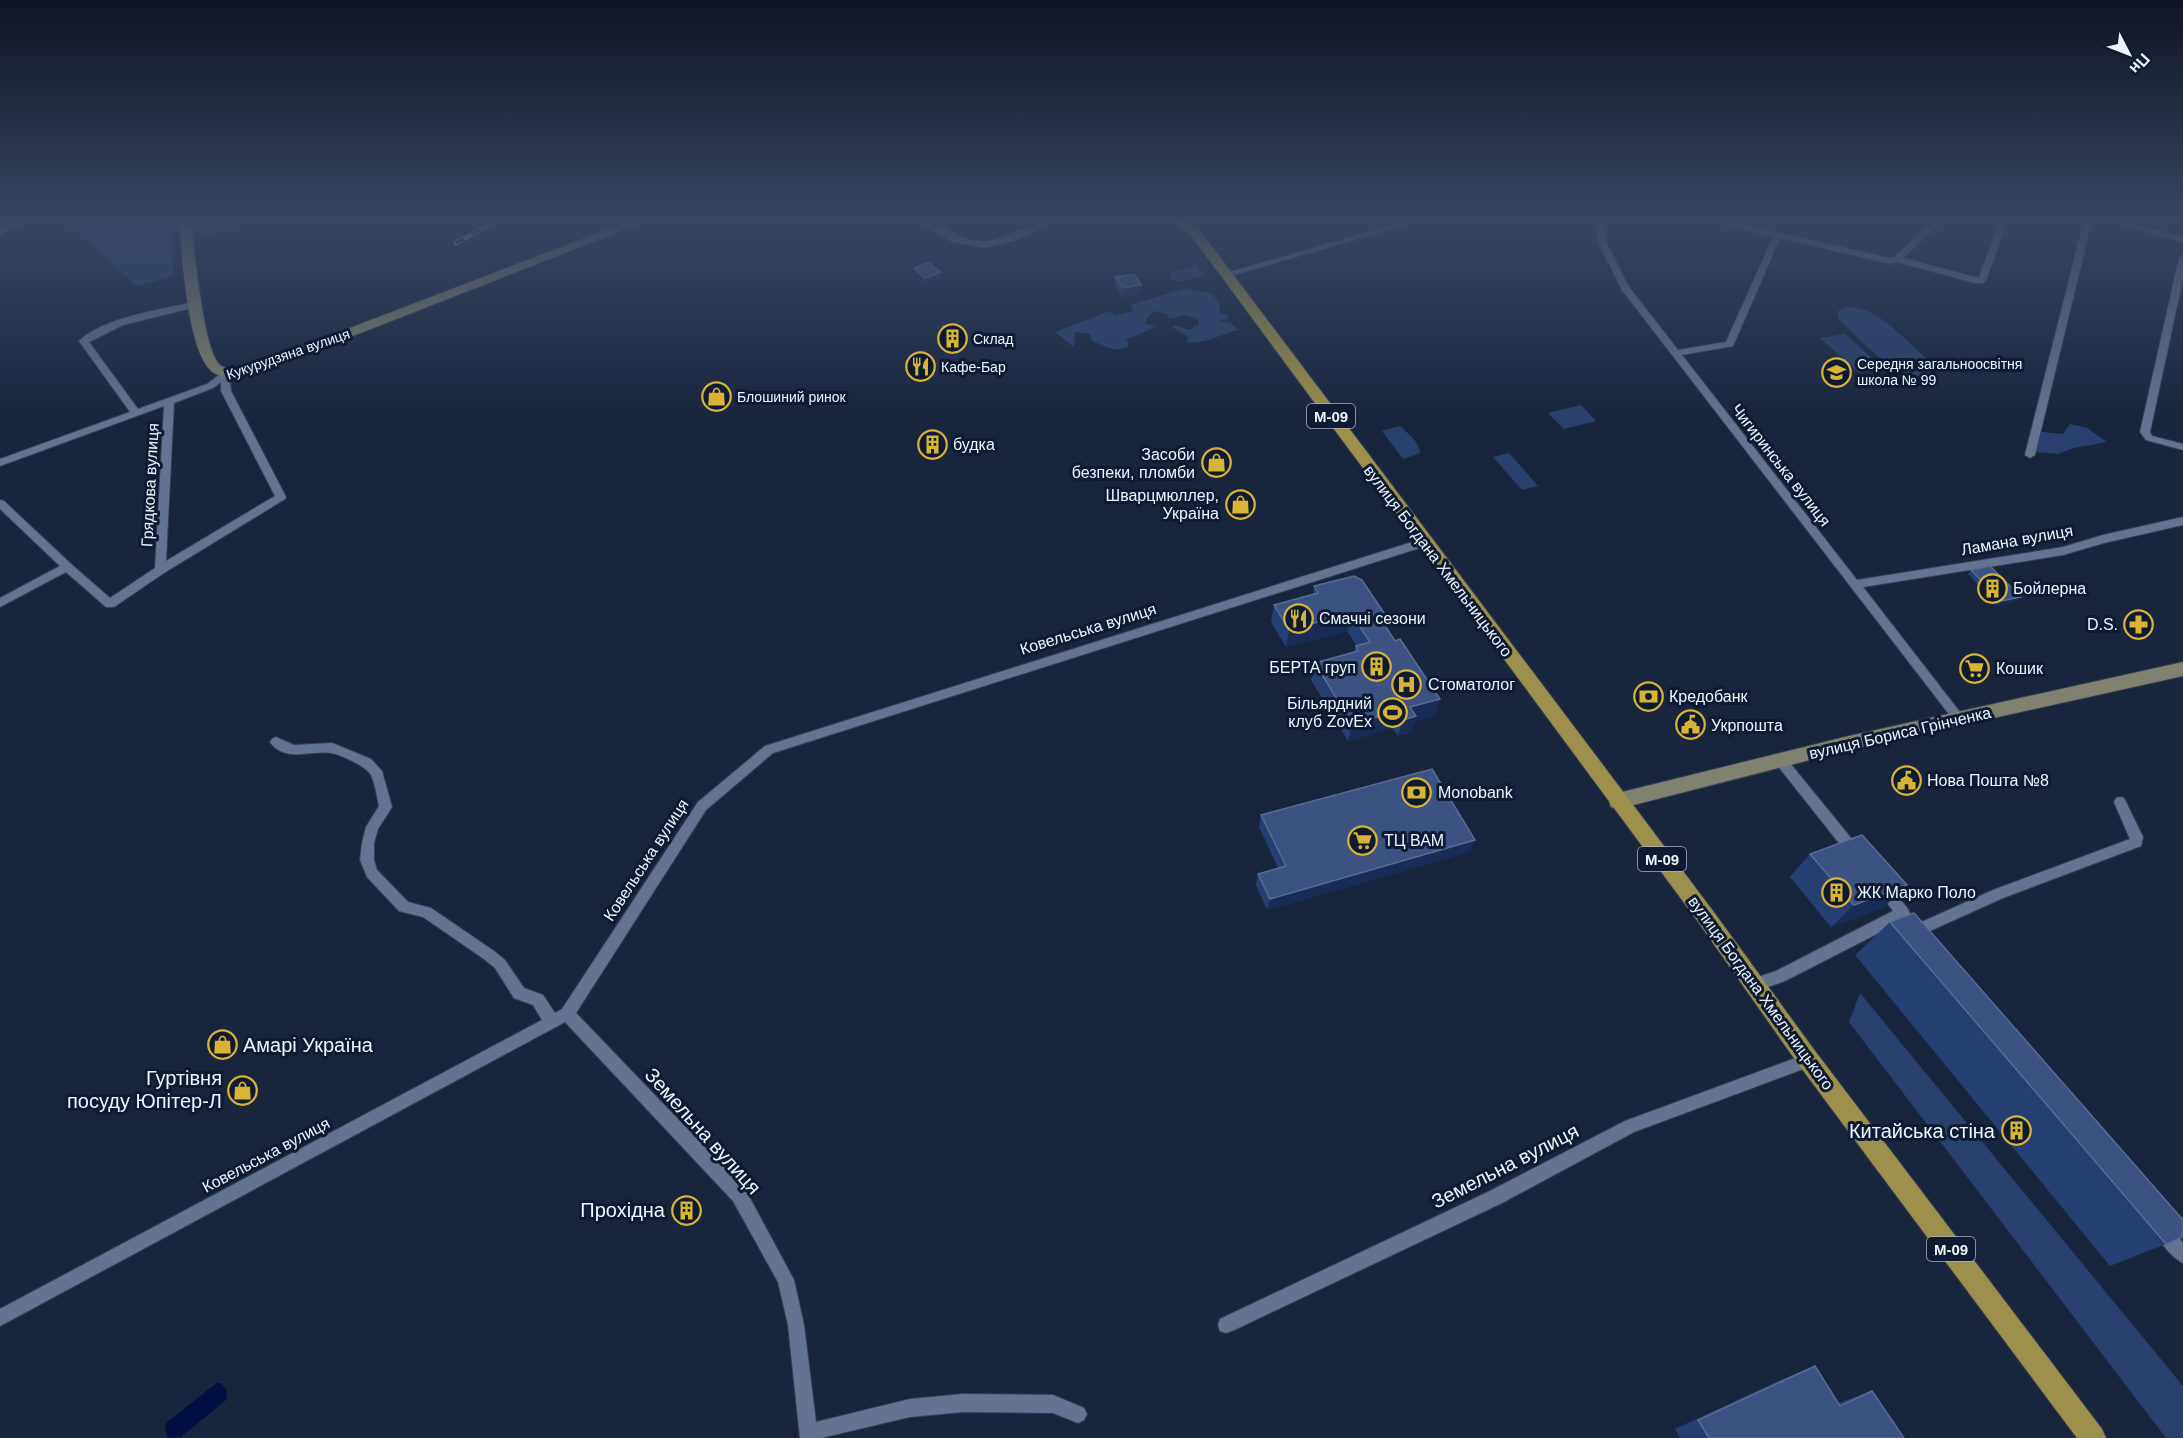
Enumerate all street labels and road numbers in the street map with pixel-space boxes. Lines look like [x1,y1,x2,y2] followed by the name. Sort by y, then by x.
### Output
[224,325,352,383] street label: Кукурудзяна вулиця
[1728,401,1834,529] street label: Чигиринська вулиця
[1307,404,1355,428] road number: М-09
[138,423,162,547] street label: Грядкова вулиця
[1361,462,1515,660] street label: вулиця Богдана Хмельницького
[1960,522,2074,558] street label: Ламана вулиця
[1018,600,1158,658] street label: Ковельська вулиця
[1807,704,1993,762] street label: вулиця Бориса Грінченка
[600,796,692,924] street label: Ковельська вулиця
[1638,847,1686,871] road number: М-09
[1685,893,1837,1093] street label: вулиця Богдана Хмельницького
[641,1063,765,1199] street label: Земельна вулиця
[200,1114,332,1196] street label: Ковельська вулиця
[1428,1119,1582,1213] street label: Земельна вулиця
[1927,1237,1975,1261] road number: М-09

